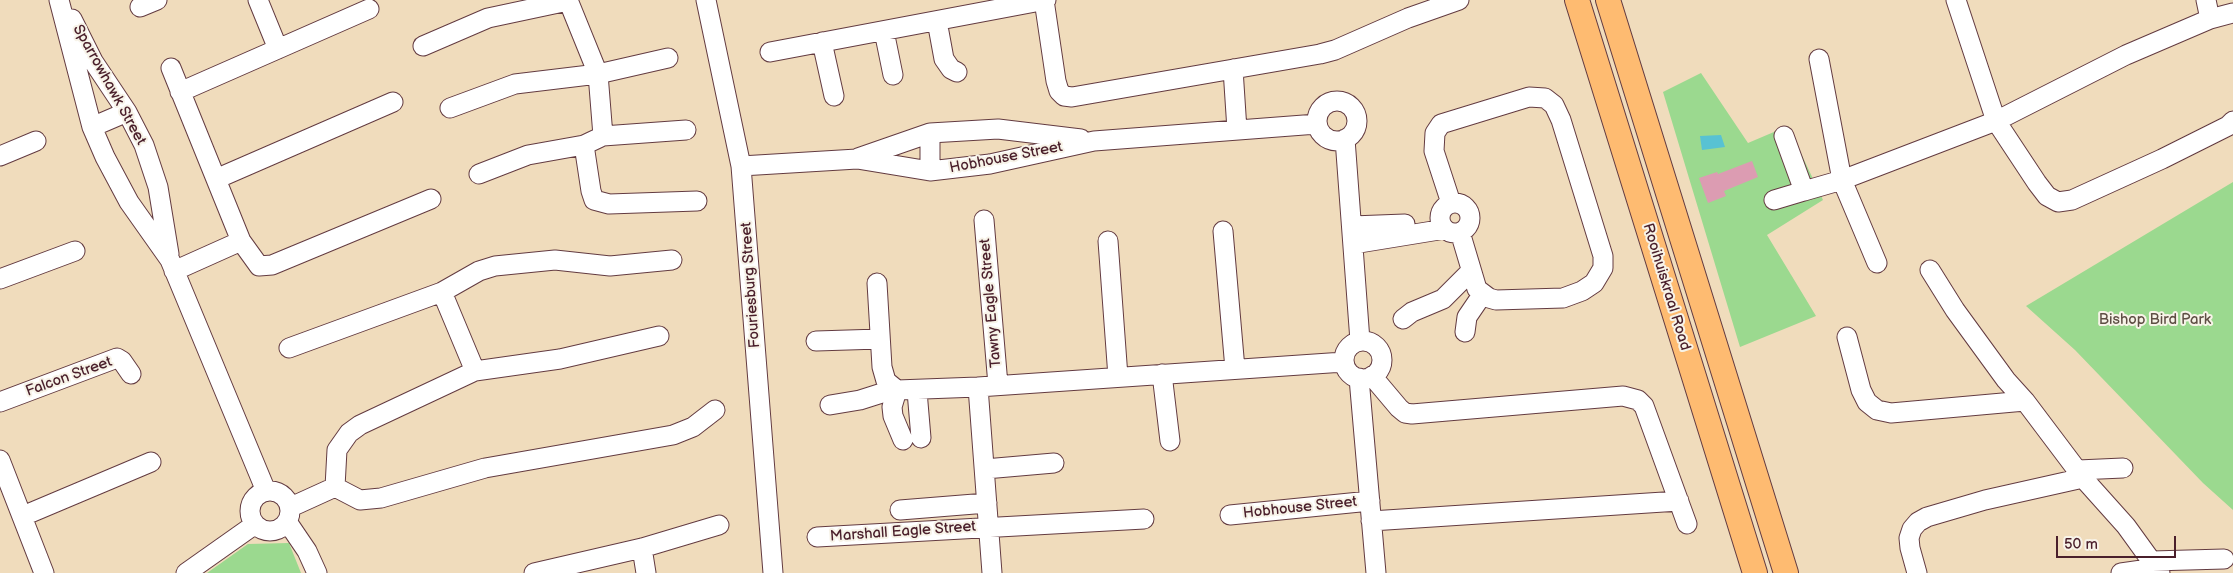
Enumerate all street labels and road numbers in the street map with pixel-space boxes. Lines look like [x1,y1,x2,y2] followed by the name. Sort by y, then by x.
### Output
[68,22,150,148] street label: Sparrowhawk Street
[948,138,1064,178] street label: Hobhouse Street
[738,221,764,349] street label: Fouriesburg Street
[1638,221,1694,353] street label: Rooihuiskraal Road
[976,238,1006,368] street label: Tawny Eagle Street
[23,353,115,401] street label: Falcon Street
[1242,493,1358,523] street label: Hobhouse Street
[829,518,977,546] street label: Marshall Eagle Street

